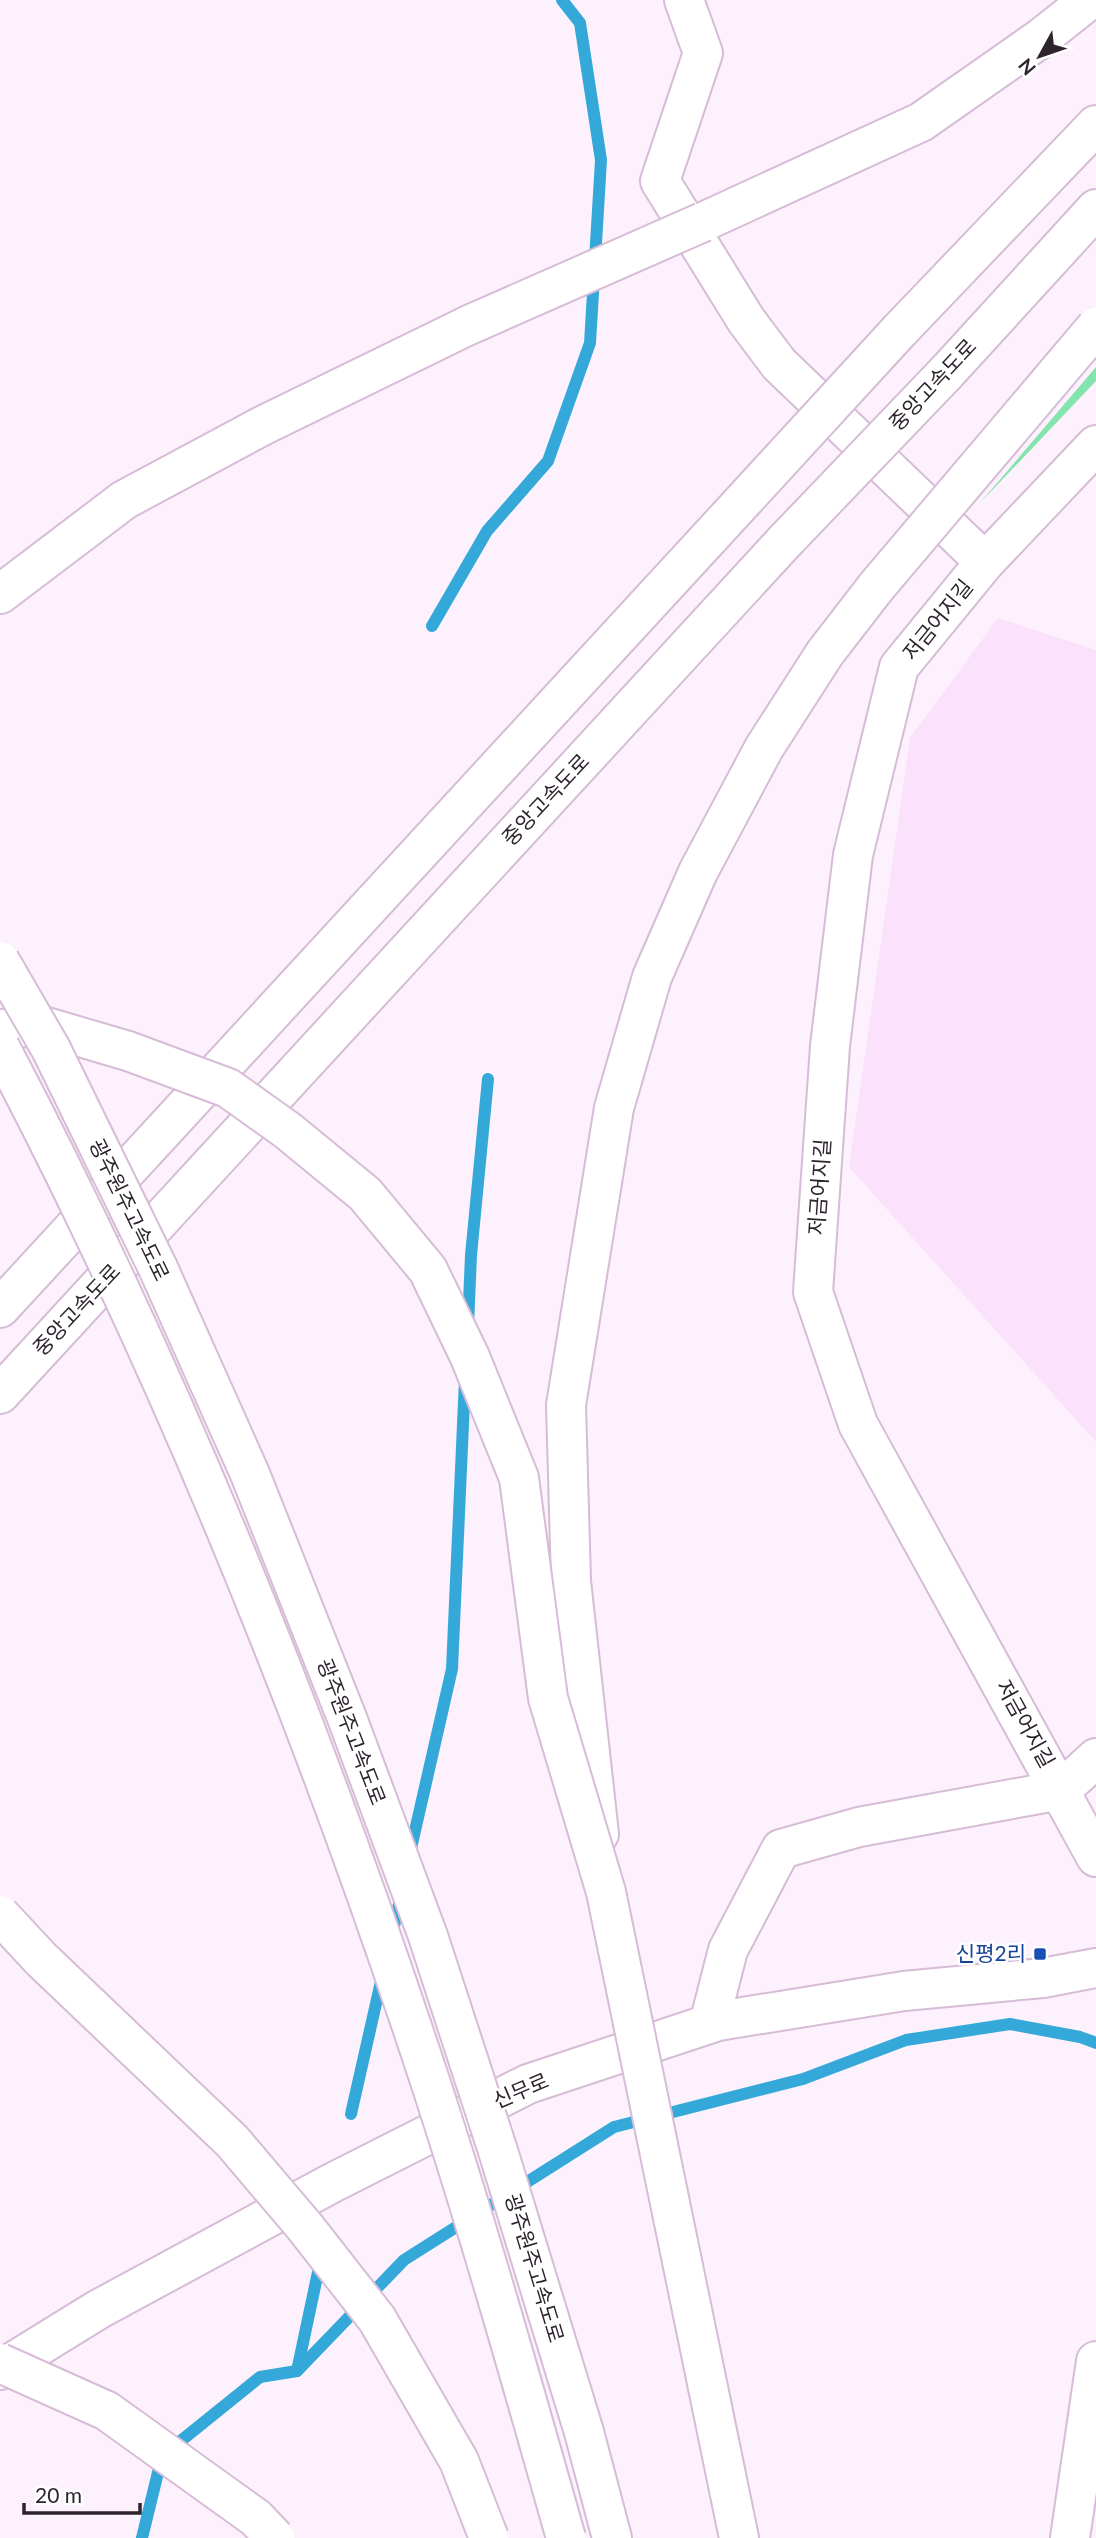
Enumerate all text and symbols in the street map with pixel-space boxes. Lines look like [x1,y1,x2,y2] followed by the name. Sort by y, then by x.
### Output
[1005,21,1075,91] north arrow
[1013,54,1040,80] text: N
[883,333,981,435] street label: 중앙고속도로
[897,574,977,664] street label: 저금어지길
[496,748,594,850] street label: 중앙고속도로
[85,1134,175,1284] street label: 광주원주고속도로
[803,1138,834,1236] street label: 저금어지길
[27,1258,125,1360] street label: 중앙고속도로
[313,1655,392,1808] street label: 광주원주고속도로
[992,1675,1061,1772] street label: 저금어지길
[956,1940,1026,1965] place label: 신평2리
[1032,1946,1048,1962] marker: 신평2리
[489,2067,552,2112] street label: 신무로
[501,2190,570,2345] street label: 광주원주고속도로
[24,2472,140,2516] scale bar
[35,2482,82,2507] text: 20 m

